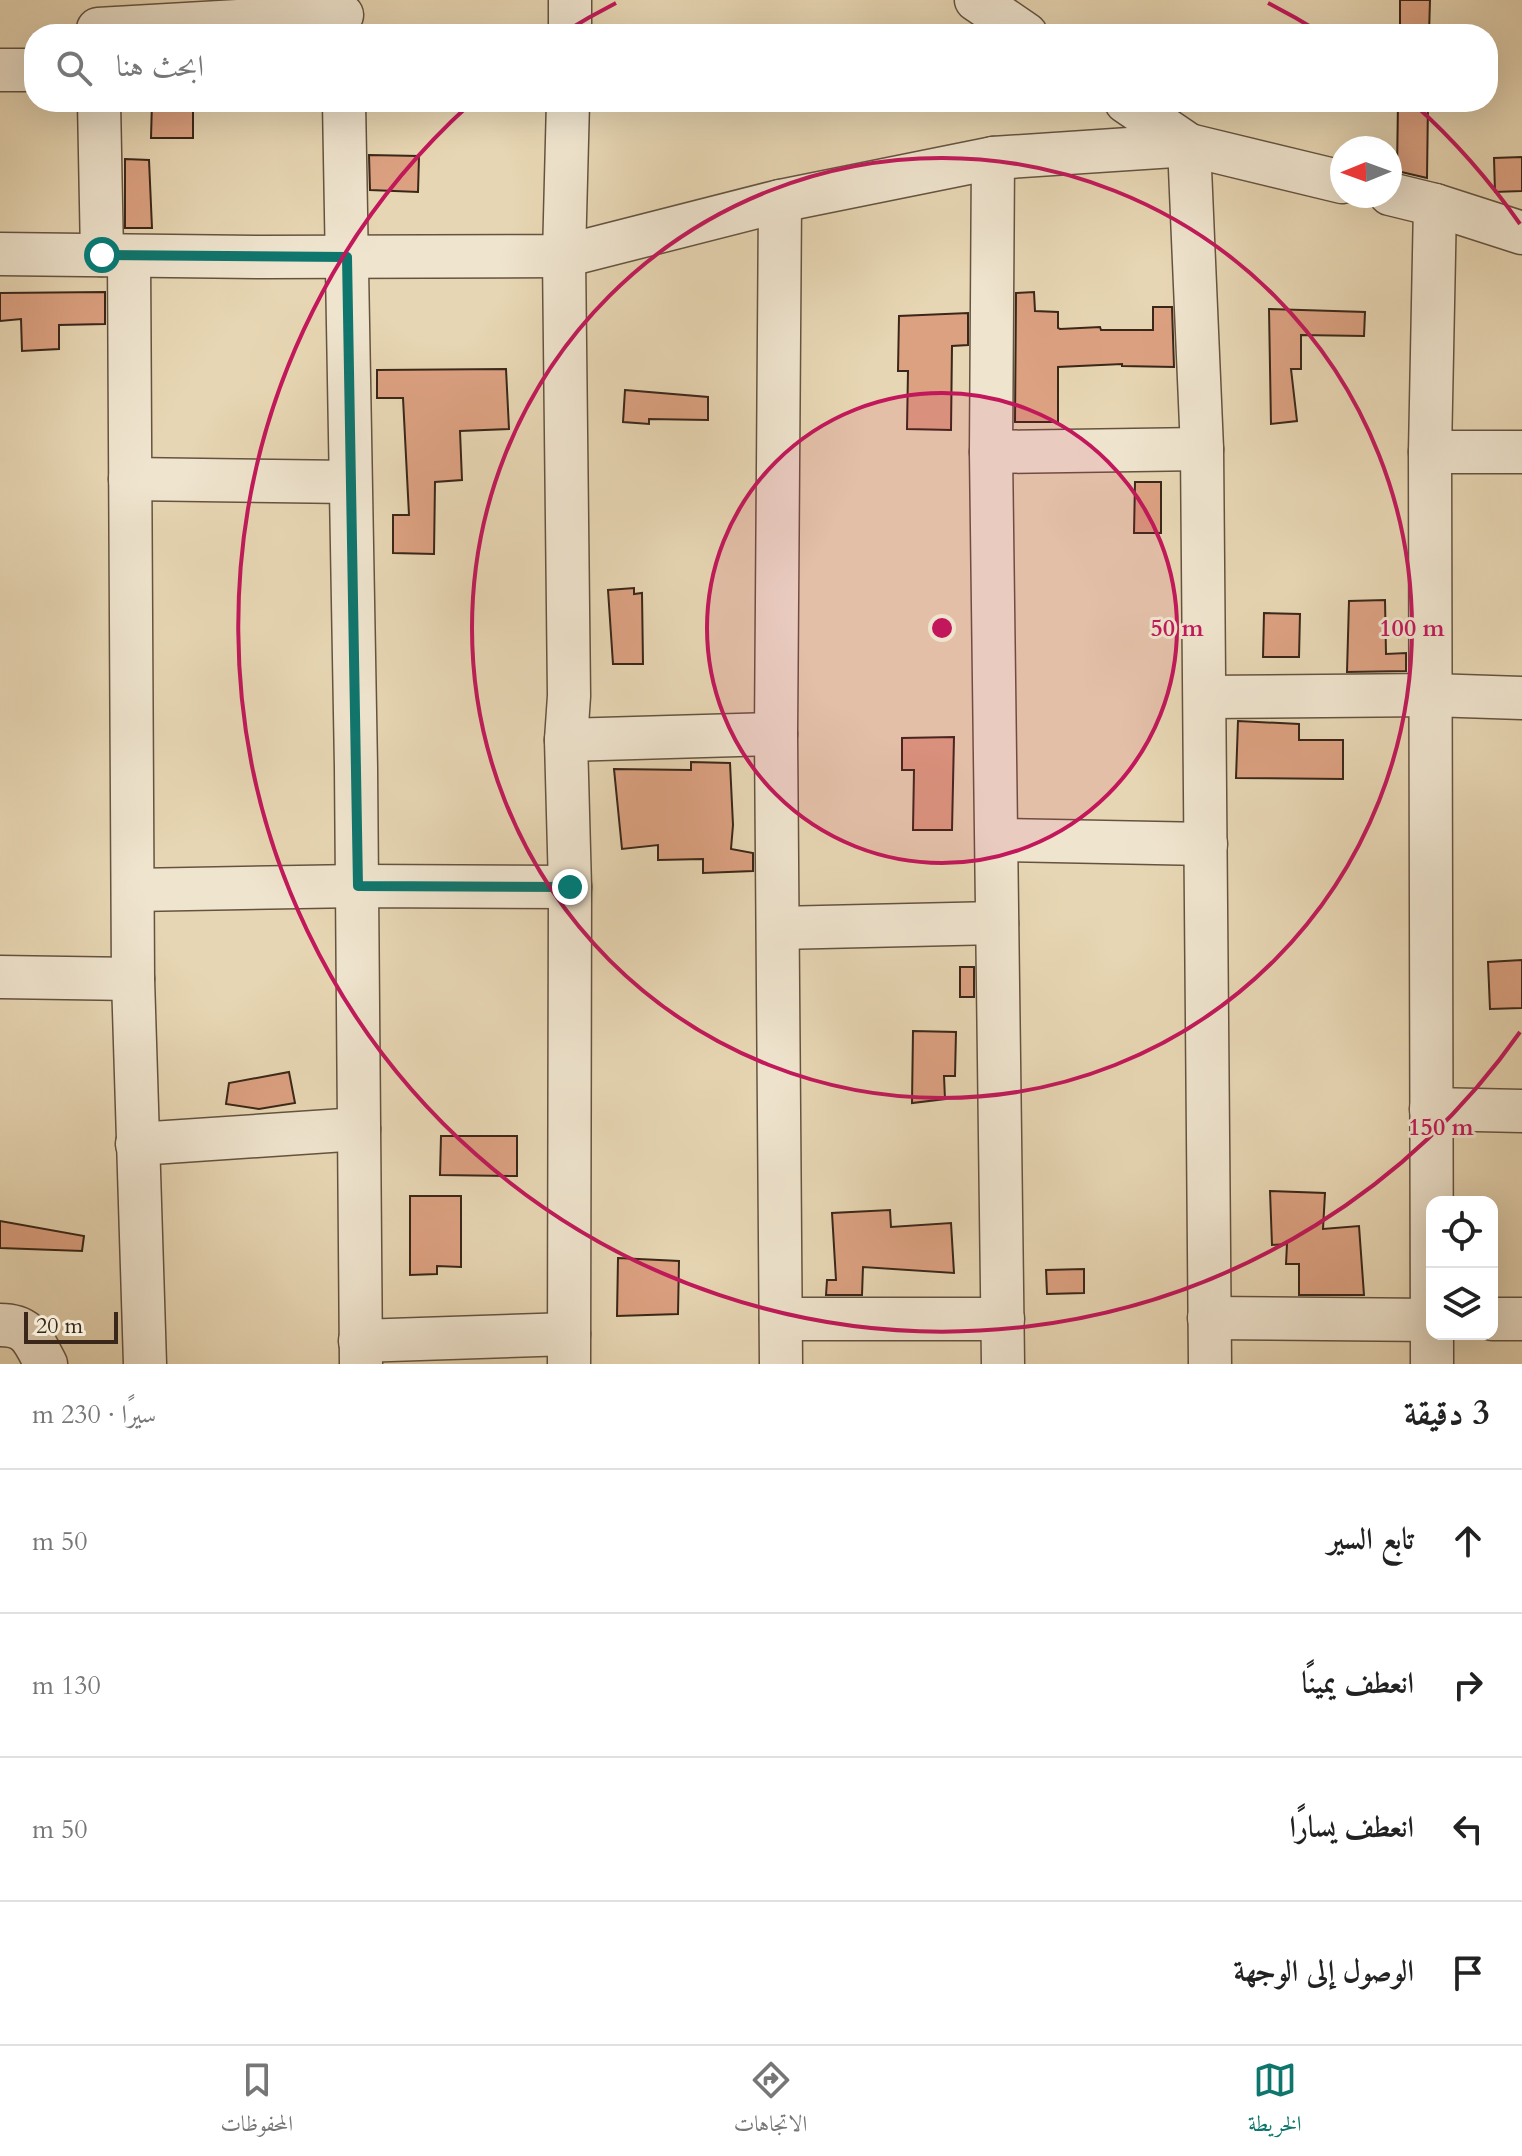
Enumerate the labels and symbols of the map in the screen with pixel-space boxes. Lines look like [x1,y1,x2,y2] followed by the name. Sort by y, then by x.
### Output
[1330,136,1402,208] north arrow
[84,237,120,273] route start
[1150,612,1204,645] text: 50 m
[1379,612,1446,645] text: 100 m
[928,614,956,642] centre of rings
[552,869,588,905] route end
[1408,1111,1475,1144] text: 150 m
[24,1308,118,1344] scale bar

